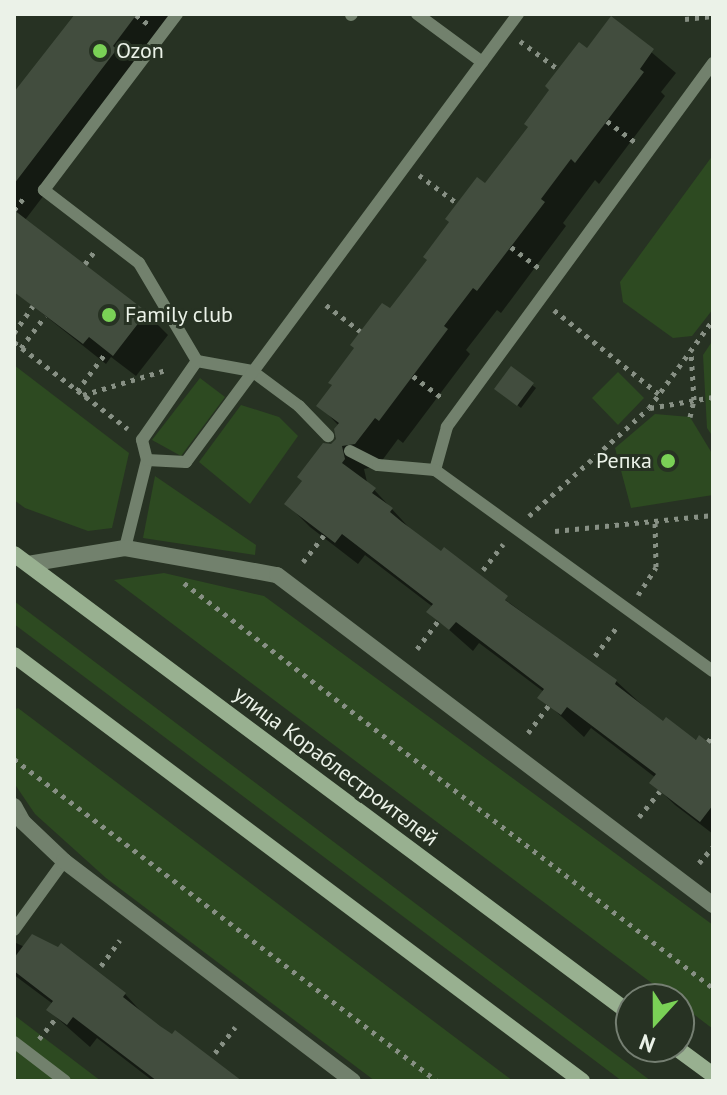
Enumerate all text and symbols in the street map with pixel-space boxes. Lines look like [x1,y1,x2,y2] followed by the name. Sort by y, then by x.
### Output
[116,38,164,64] place label: Ozon
[91,42,109,60] marker: Ozon
[125,302,234,328] place label: Family club
[100,306,118,324] marker: Family club
[596,448,652,474] place label: Репка
[659,452,677,470] marker: Репка
[228,680,444,852] street label: улица Кораблестроителей
[615,983,695,1063] north arrow
[635,1028,659,1059] text: N

